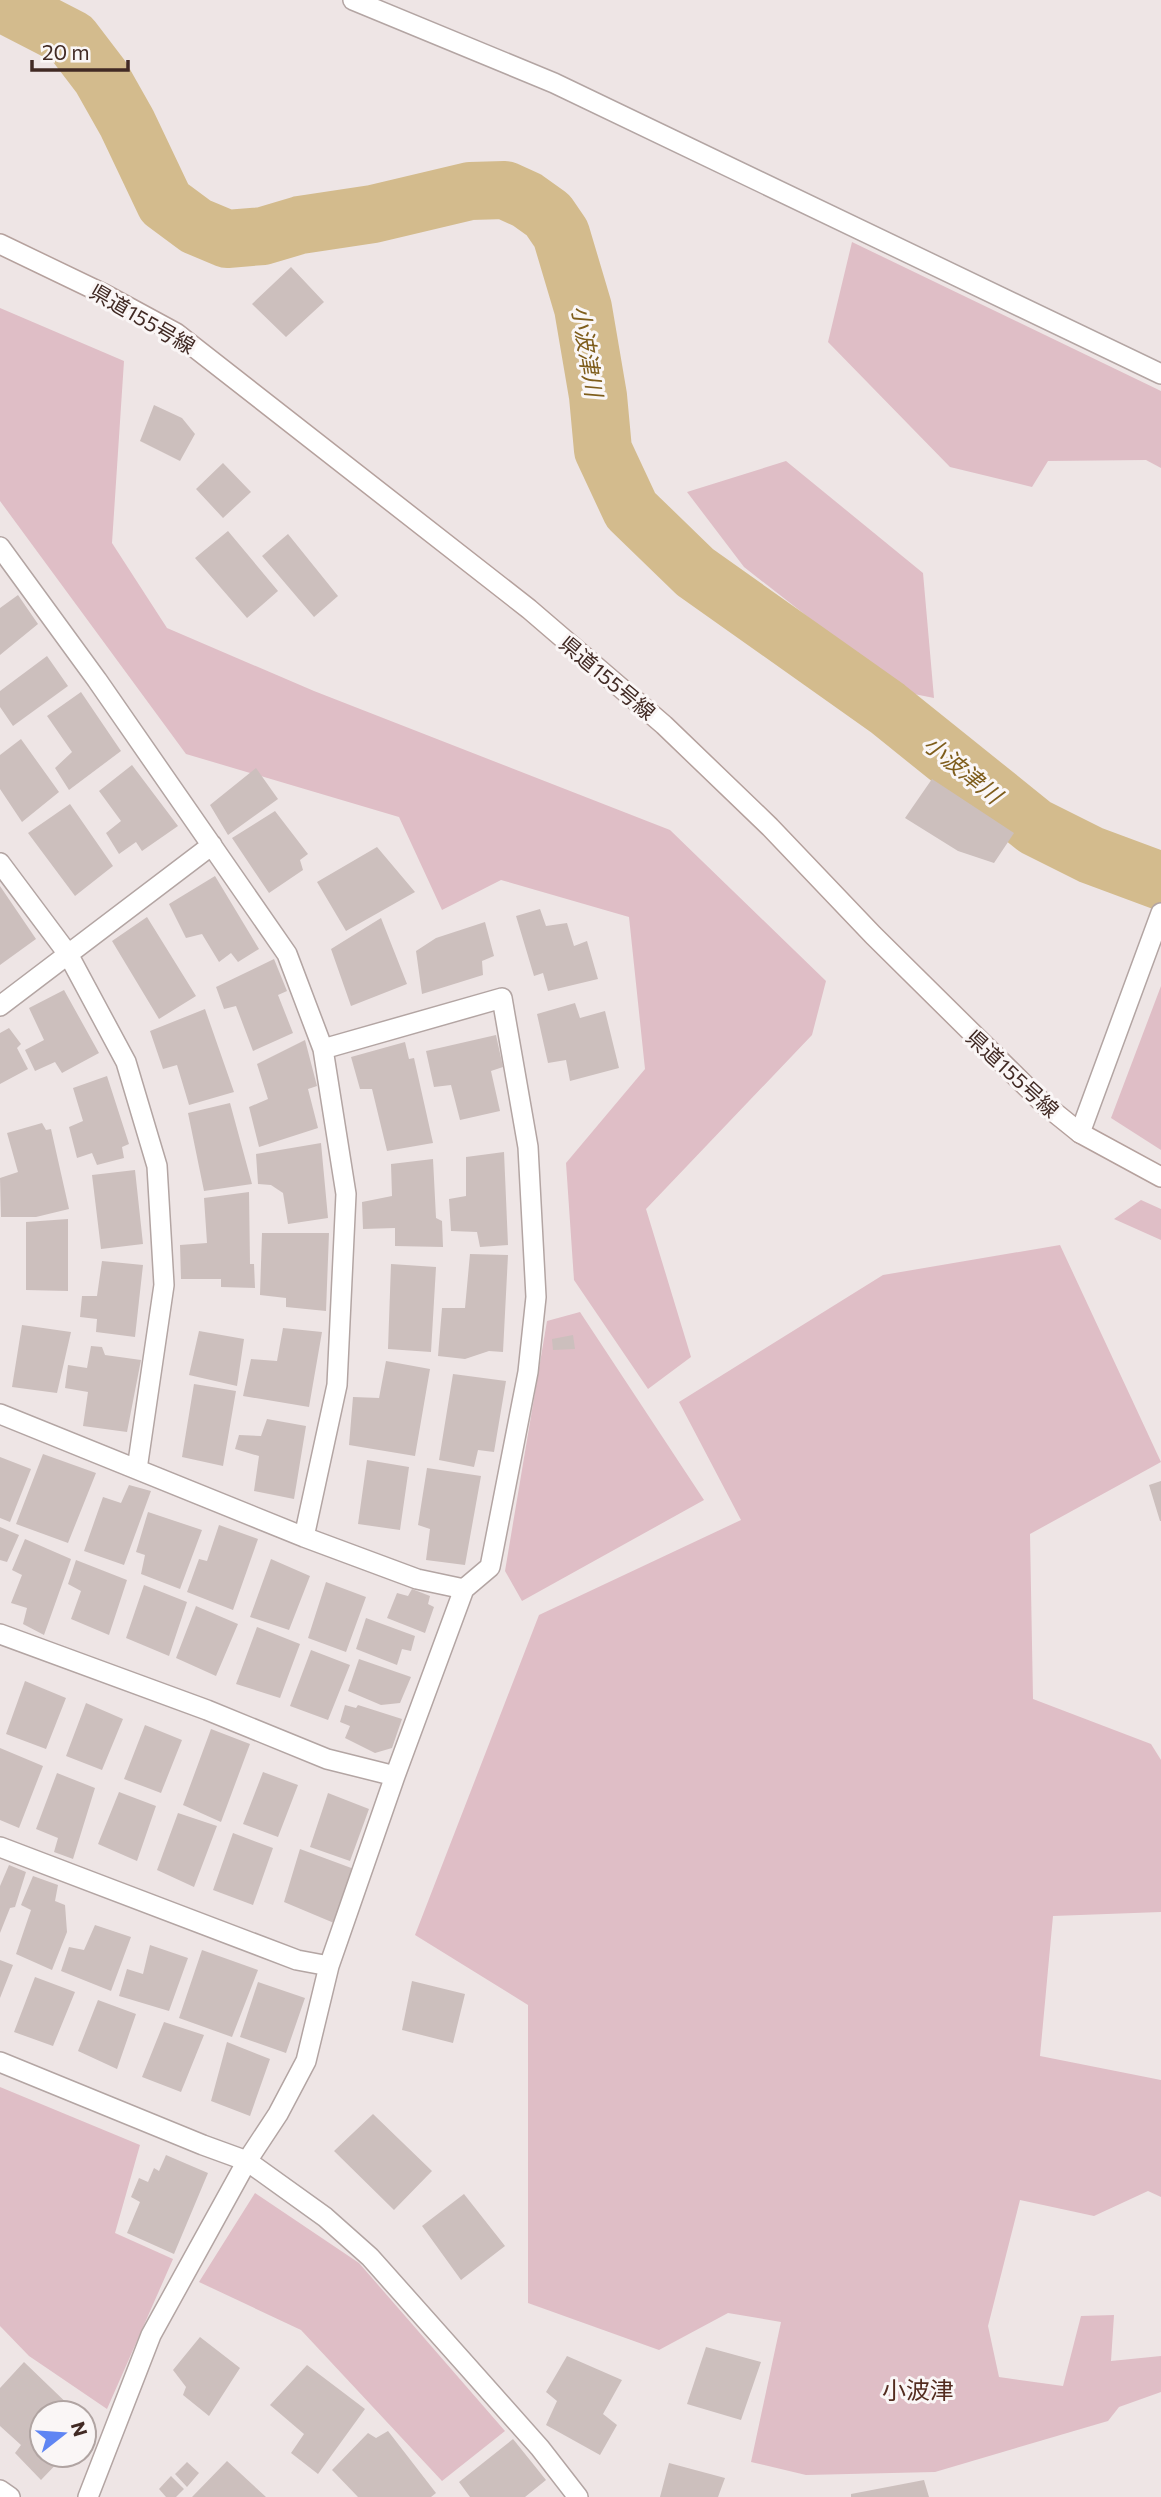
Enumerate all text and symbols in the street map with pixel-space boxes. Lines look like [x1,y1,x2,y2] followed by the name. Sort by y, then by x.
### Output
[32,28,128,72] scale bar
[42,39,90,64] text: 20 m
[86,278,200,358] street label: 県道155号線
[567,303,609,402] water label: 小波津川
[555,630,661,724] street label: 県道155号線
[918,729,1010,811] water label: 小波津川
[962,1024,1064,1122] street label: 県道155号線
[882,2375,954,2404] district label: 小波津
[28,2399,98,2469] north arrow
[67,2419,93,2439] text: N

